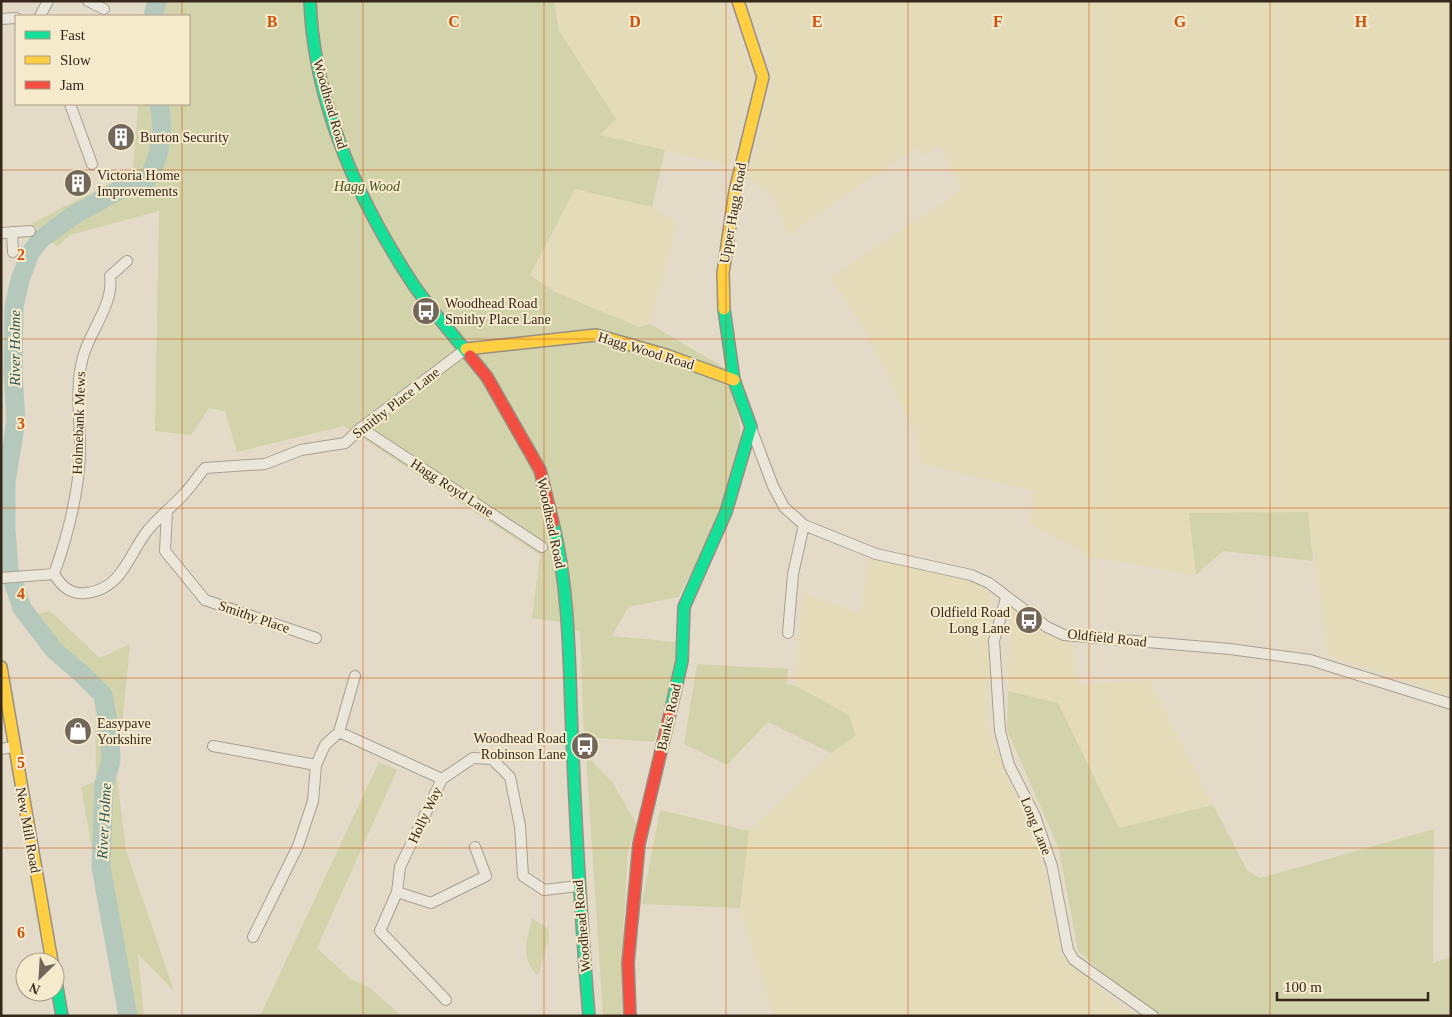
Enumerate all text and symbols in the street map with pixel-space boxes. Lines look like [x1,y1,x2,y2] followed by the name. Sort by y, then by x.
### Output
[267,13,278,30] text: B
[448,13,460,30] text: C
[629,13,641,30] text: D
[812,13,822,30] text: E
[993,13,1003,30] text: F
[1174,13,1187,30] text: G
[1355,13,1368,30] text: H
[15,15,190,105] legend
[60,27,86,43] text: Fast
[60,52,91,68] text: Slow
[310,57,350,151] street label: Woodhead Road
[60,77,84,93] text: Jam
[106,122,136,152] building icon: Burton Security
[140,130,229,145] place label: Burton Security
[717,162,749,264] street label: Upper Hagg Road
[63,168,93,198] building icon: Victoria Home Improvements
[97,168,180,199] place label: Victoria Home Improvements
[333,179,401,194] park label: Hagg Wood
[17,246,25,263] text: 2
[411,296,441,326] bus stop icon: Woodhead Road Smithy Place Lane
[445,296,551,327] place label: Woodhead Road Smithy Place Lane
[7,310,23,387] water label: River Holme
[596,329,696,373] street label: Hagg Wood Road
[350,365,442,441] street label: Smithy Place Lane
[70,371,88,475] street label: Holmebank Mews
[17,415,25,432] text: 3
[408,456,496,520] street label: Hagg Royd Lane
[534,476,568,570] street label: Woodhead Road
[17,585,25,602] text: 4
[216,598,292,636] street label: Smithy Place
[930,605,1010,636] place label: Oldfield Road Long Lane
[1014,605,1044,635] bus stop icon: Oldfield Road Long Lane
[1067,626,1147,650] street label: Oldfield Road
[654,682,684,752] street label: Banks Road
[63,716,93,746] shop icon: Easypave Yorkshire
[97,716,152,747] place label: Easypave Yorkshire
[473,731,566,762] place label: Woodhead Road Robinson Lane
[570,731,600,761] bus stop icon: Woodhead Road Robinson Lane
[17,754,25,771] text: 5
[94,782,114,860] water label: River Holme
[405,784,445,846] street label: Holly Way
[13,786,43,874] street label: New Mill Road
[1018,795,1054,857] street label: Long Lane
[570,879,594,973] street label: Woodhead Road
[17,924,25,941] text: 6
[15,952,65,1002] north arrow
[1277,970,1428,1002] scale bar
[27,979,42,997] text: N
[1284,979,1322,995] text: 100 m

